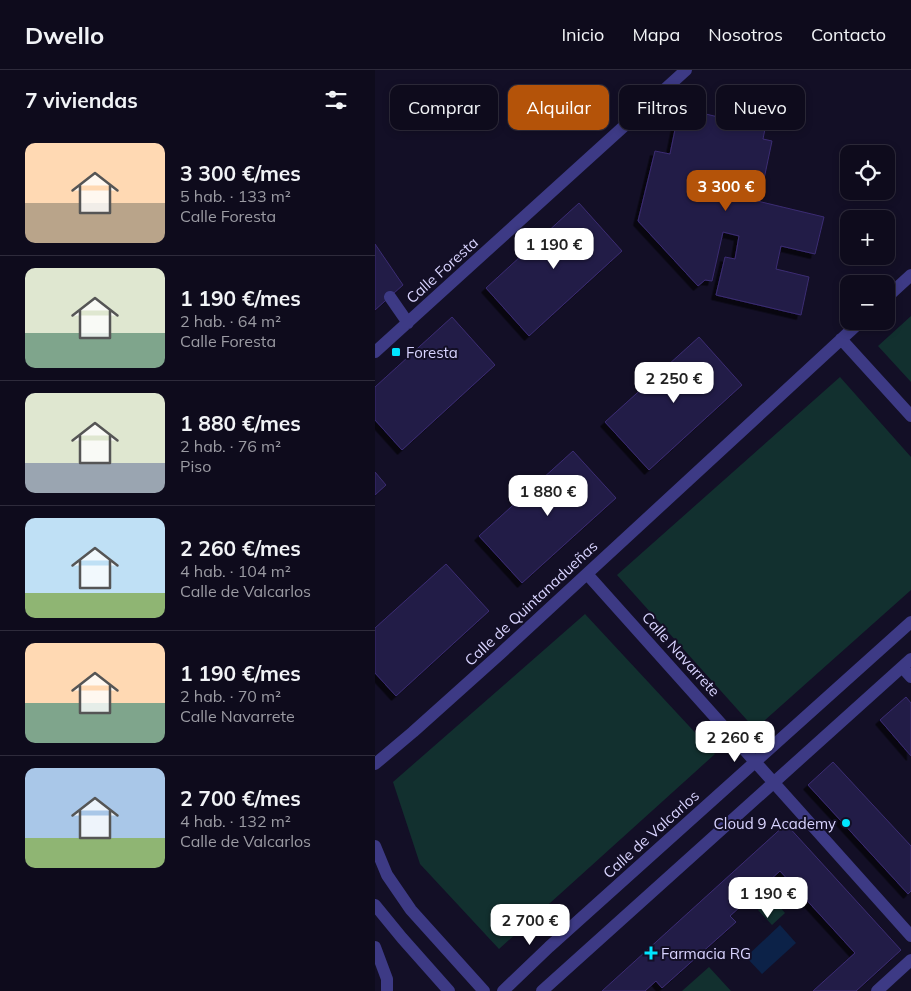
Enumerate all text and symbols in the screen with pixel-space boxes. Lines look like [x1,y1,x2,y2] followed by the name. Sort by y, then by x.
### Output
[25,20,104,50] text: Dwello
[561,23,604,46] text: Inicio
[632,23,680,46] text: Mapa
[708,23,783,46] text: Nosotros
[811,23,886,46] text: Contacto
[390,85,498,130] chip: Comprar
[508,85,609,130] chip: Alquilar
[619,85,706,130] chip: Filtros
[716,85,805,130] chip: Nuevo
[322,86,350,114] icon: filters
[25,87,138,113] text: 7 viviendas
[840,145,895,330] map controls
[840,145,895,200] button: locate
[180,160,301,186] text: 3 300 €/mes
[65,163,125,223] icon: home
[680,170,772,212] pin: 3 300 €
[698,176,754,196] text: 3 300 €
[180,186,291,206] text: 5 hab. · 133 m²
[180,206,276,226] text: Calle Foresta
[840,210,895,265] button: +
[508,228,600,270] pin: 1 190 €
[402,233,482,307] street label: Calle Foresta
[526,234,582,254] text: 1 190 €
[840,275,895,330] button: −
[180,285,301,311] text: 1 190 €/mes
[65,288,125,348] icon: home
[180,311,281,331] text: 2 hab. · 64 m²
[180,331,276,351] text: Calle Foresta
[406,343,458,362] place label: Foresta
[390,346,402,358] marker: Foresta
[628,362,720,404] pin: 2 250 €
[646,368,702,388] text: 2 250 €
[180,410,301,436] text: 1 880 €/mes
[65,413,125,473] icon: home
[180,436,281,456] text: 2 hab. · 76 m²
[180,456,211,476] text: Piso
[502,474,594,517] pin: 1 880 €
[520,481,576,501] text: 1 880 €
[180,535,301,561] text: 2 260 €/mes
[461,536,601,670] street label: Calle de Quintanadueñas
[65,538,125,598] icon: home
[180,561,291,581] text: 4 hab. · 104 m²
[180,581,311,601] text: Calle de Valcarlos
[638,608,724,700] street label: Calle Navarrete
[180,660,301,686] text: 1 190 €/mes
[65,663,125,723] icon: home
[180,686,281,706] text: 2 hab. · 70 m²
[180,706,295,726] text: Calle Navarrete
[689,720,781,763] pin: 2 260 €
[707,727,763,747] text: 2 260 €
[180,785,301,811] text: 2 700 €/mes
[599,786,703,882] street label: Calle de Valcarlos
[65,788,125,848] icon: home
[180,811,291,831] text: 4 hab. · 132 m²
[714,814,836,833] place label: Cloud 9 Academy
[840,817,852,829] marker: Cloud 9 Academy
[180,831,311,851] text: Calle de Valcarlos
[722,876,814,919] pin: 1 190 €
[740,883,796,903] text: 1 190 €
[484,904,576,946] pin: 2 700 €
[502,910,558,930] text: 2 700 €
[661,944,751,963] place label: Farmacia RG
[645,947,657,959] marker: Farmacia RG

